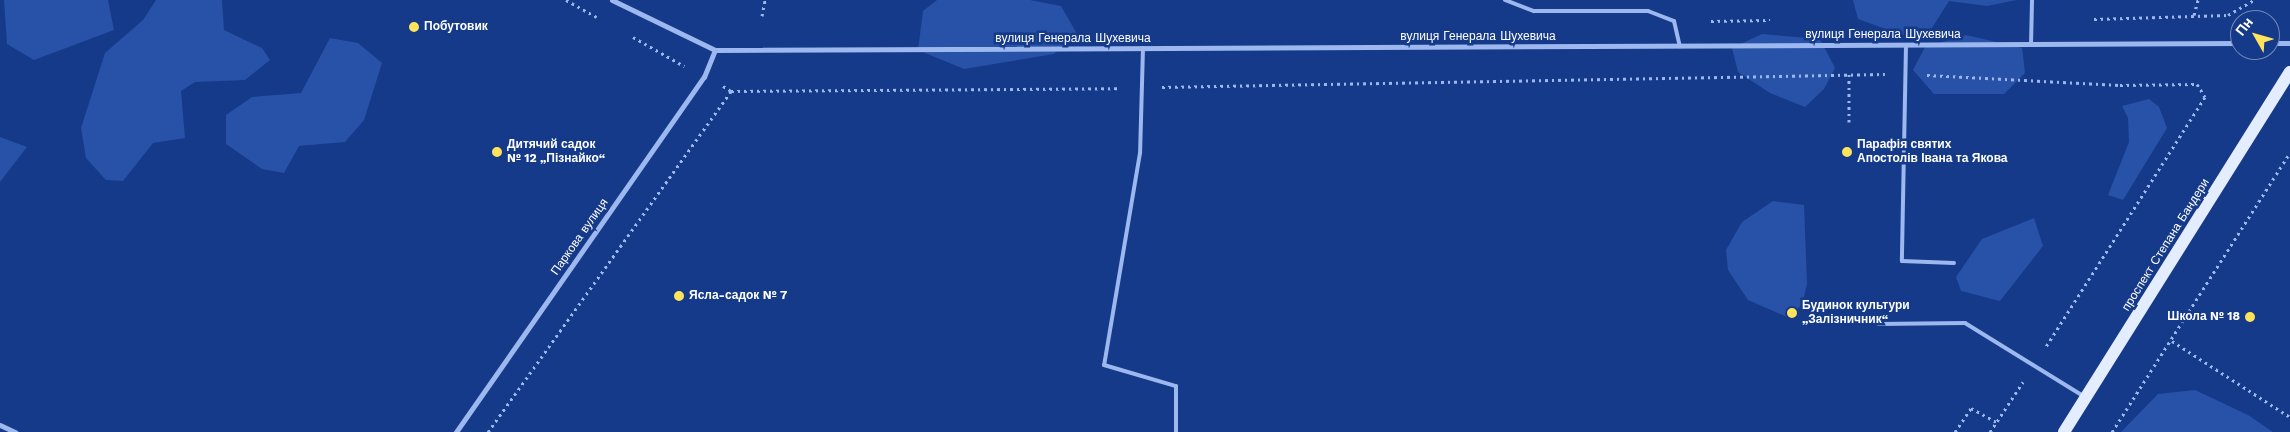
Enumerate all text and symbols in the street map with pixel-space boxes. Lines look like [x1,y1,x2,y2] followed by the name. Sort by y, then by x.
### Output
[2230,10,2280,60] north arrow
[2232,14,2256,39] text: Пн
[424,20,488,34] place label: Побутовик
[408,21,420,33] marker: Побутовик
[1805,28,1961,42] street label: вулиця Генерала Шухевича
[1400,30,1556,44] street label: вулиця Генерала Шухевича
[995,32,1151,46] street label: вулиця Генерала Шухевича
[507,138,605,166] place label: Дитячий садок № 12 „Пізнайко“
[1857,138,2008,166] place label: Парафія святих Апостолів Івана та Якова
[491,146,503,158] marker: Дитячий садок № 12 „Пізнайко“
[1841,146,1853,158] marker: Парафія святих Апостолів Івана та Якова
[2119,176,2213,314] street label: проспект Степана Бандери
[548,196,612,278] street label: Паркова вулиця
[689,289,788,303] place label: Ясла-садок № 7
[673,290,685,302] marker: Ясла-садок № 7
[1802,299,1910,327] place label: Будинок культури „Залізничник“
[1786,307,1798,319] marker: Будинок культури „Залізничник“
[2167,310,2240,324] place label: Школа № 18
[2244,311,2256,323] marker: Школа № 18

